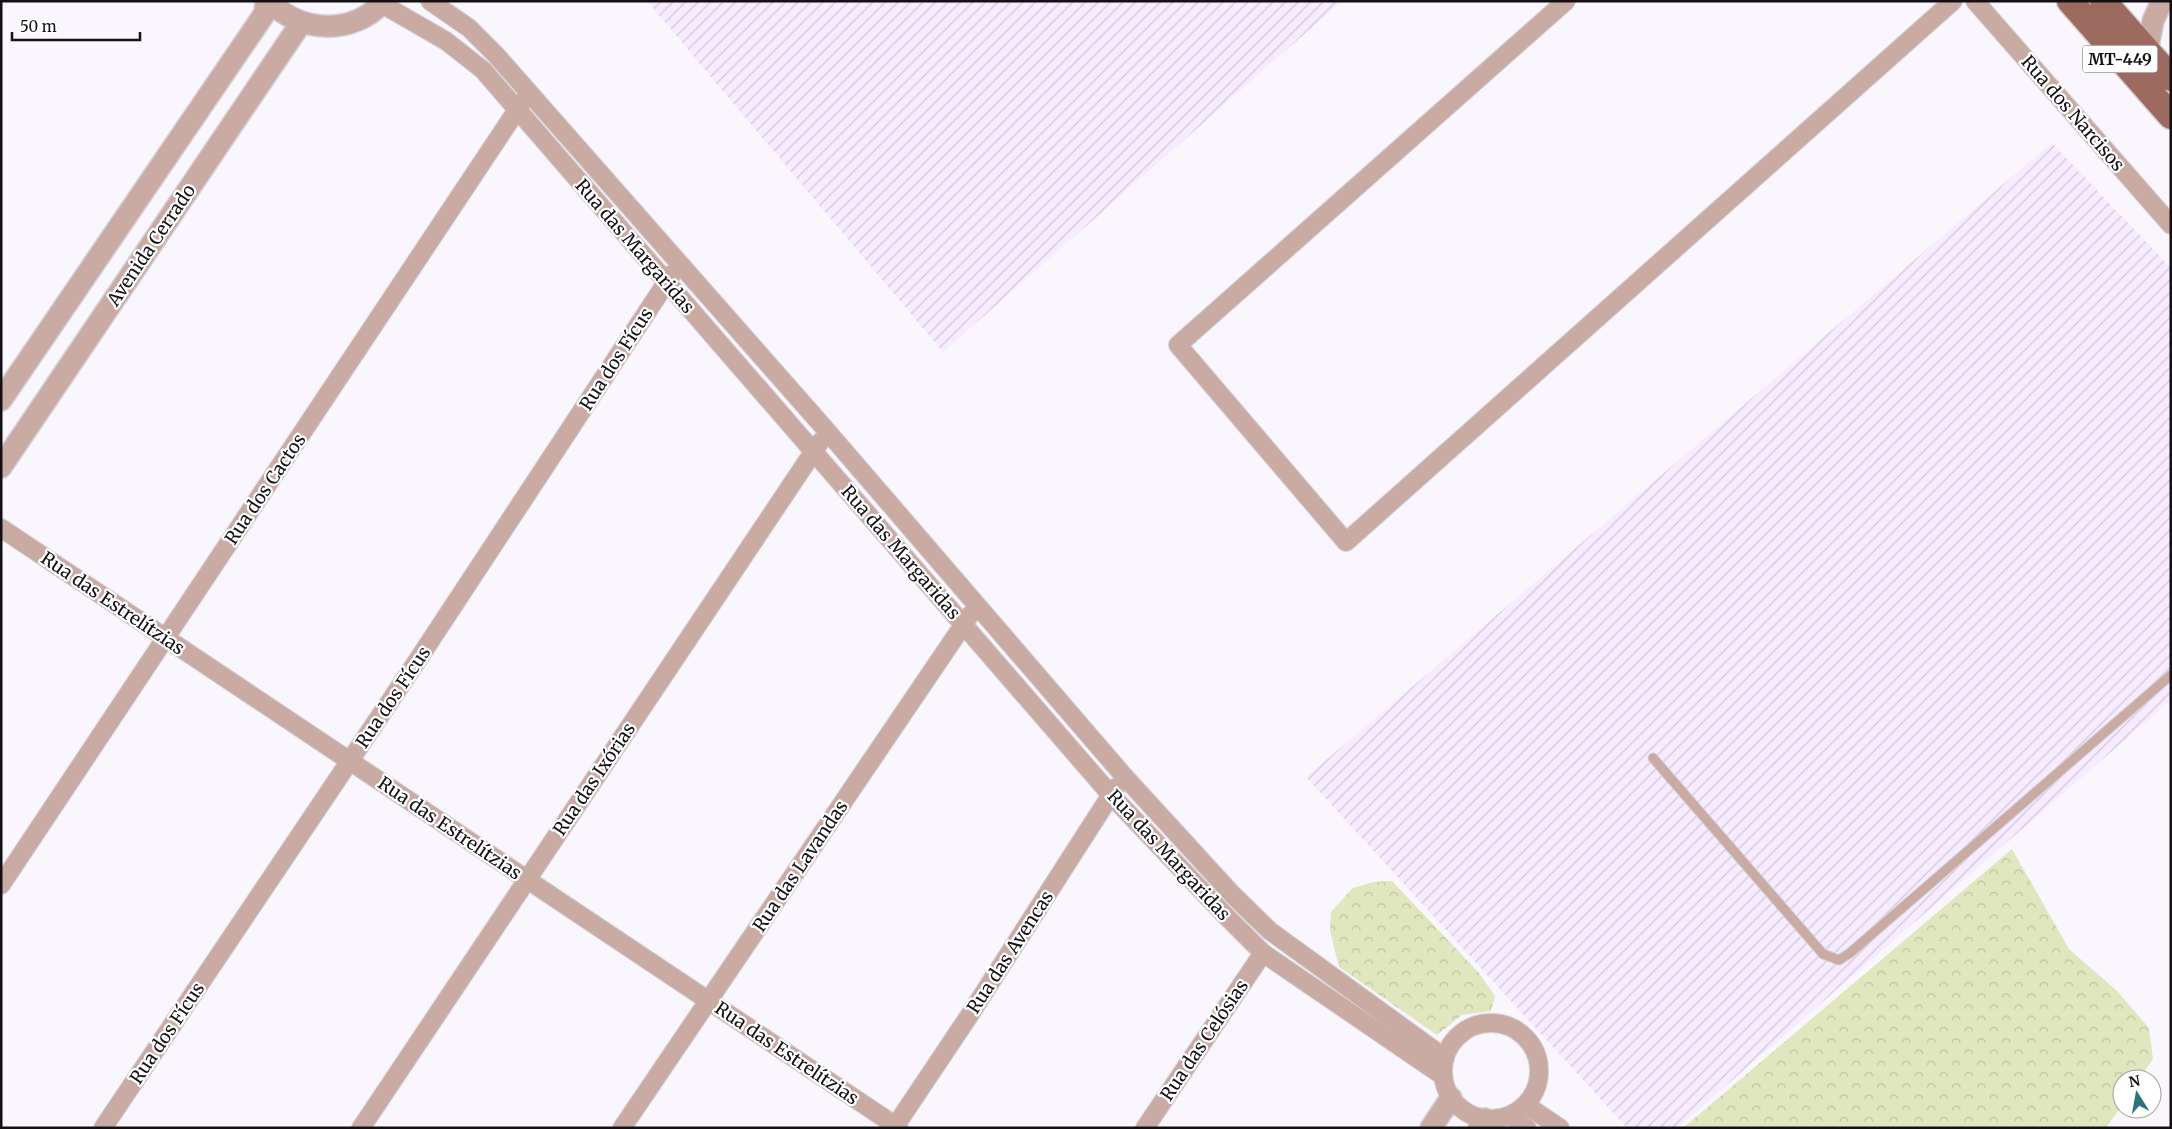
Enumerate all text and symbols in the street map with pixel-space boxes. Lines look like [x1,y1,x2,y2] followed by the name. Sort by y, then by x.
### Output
[12,10,140,42] scale bar
[20,17,57,36] text: 50 m
[2082,46,2158,72] road number: MT-449
[2016,50,2130,176] street label: Rua dos Narcisos
[570,174,700,318] street label: Rua das Margaridas
[101,180,200,311] street label: Avenida Cerrado
[574,303,658,415] street label: Rua dos Fícus
[219,429,311,549] street label: Rua dos Cactos
[836,480,966,624] street label: Rua das Margaridas
[37,546,189,660] street label: Rua das Estrelítzias
[351,642,436,752] street label: Rua dos Fícus
[548,718,640,840] street label: Rua das Ixórias
[374,771,526,885] street label: Rua das Estrelítzias
[1102,785,1236,925] street label: Rua das Margaridas
[747,796,853,936] street label: Rua das Lavandas
[962,886,1058,1018] street label: Rua das Avencas
[1155,975,1253,1105] street label: Rua das Celósias
[125,978,210,1088] street label: Rua dos Fícus
[711,996,863,1110] street label: Rua das Estrelítzias
[2112,1069,2162,1119] north arrow
[2127,1071,2142,1091] text: N

